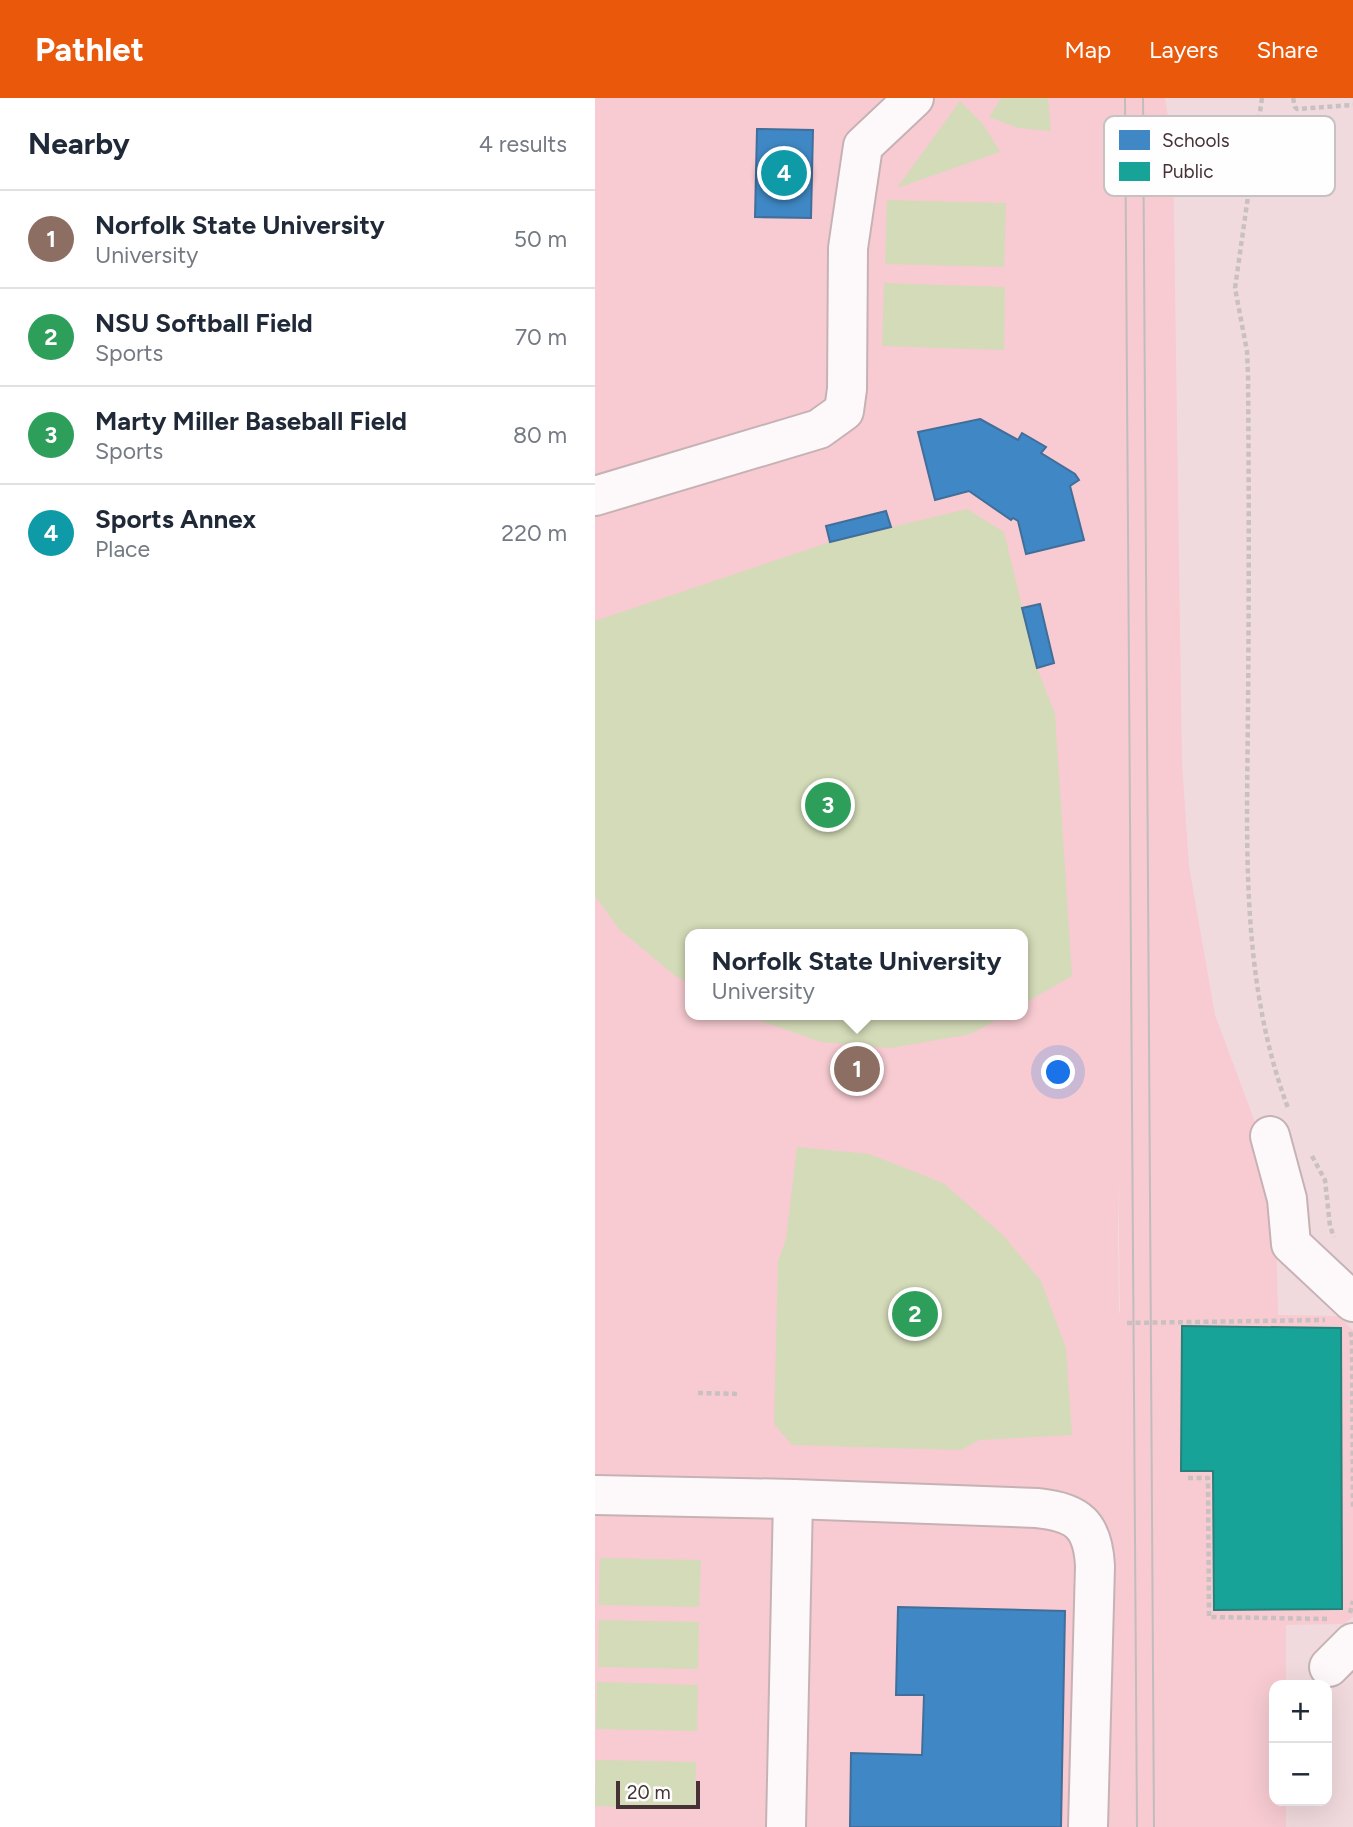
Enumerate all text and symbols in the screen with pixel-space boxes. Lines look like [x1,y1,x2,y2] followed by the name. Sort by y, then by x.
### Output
[35,30,144,69] text: Pathlet
[1064,35,1111,64] text: Map
[1149,35,1218,64] text: Layers
[1256,35,1318,64] text: Share
[1104,116,1335,196] legend
[28,125,130,162] text: Nearby
[1162,129,1230,152] text: Schools
[479,130,567,158] text: 4 results
[761,147,807,199] pin: 4
[1162,160,1214,183] text: Public
[95,209,385,241] text: Norfolk State University
[46,225,56,253] text: 1
[514,225,567,253] text: 50 m
[95,241,198,269] text: University
[95,307,313,339] text: NSU Softball Field
[44,323,58,351] text: 2
[515,323,567,351] text: 70 m
[95,339,163,367] text: Sports
[95,405,407,437] text: Marty Miller Baseball Field
[45,421,57,449] text: 3
[513,421,567,449] text: 80 m
[95,437,163,465] text: Sports
[95,503,256,535] text: Sports Annex
[44,519,58,547] text: 4
[501,519,567,547] text: 220 m
[95,535,150,563] text: Place
[805,779,851,831] pin: 3
[685,929,1028,1020] popup
[712,945,1001,977] text: Norfolk State University
[712,977,815,1005] text: University
[834,1043,880,1095] pin: 1
[1041,1055,1075,1089] your location
[892,1288,938,1340] pin: 2
[1269,1680,1332,1806] map controls
[1269,1680,1332,1743] button: +
[1269,1743,1332,1806] button: −
[616,1778,700,1810] scale bar
[627,1781,671,1804] text: 20 m

